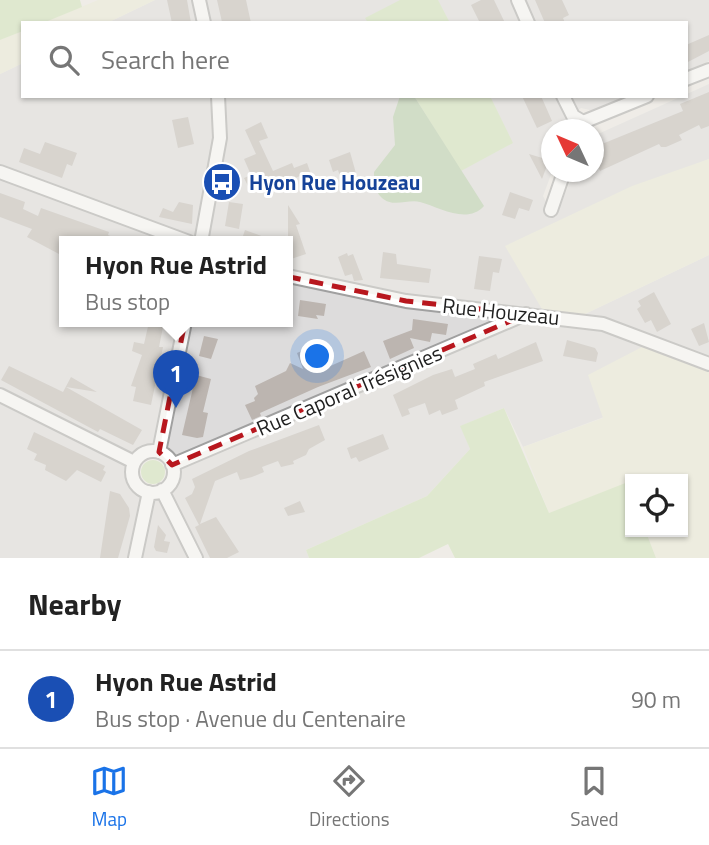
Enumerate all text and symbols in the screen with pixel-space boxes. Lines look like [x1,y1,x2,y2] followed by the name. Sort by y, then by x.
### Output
[21,21,688,98] search box
[101,40,230,79] text: Search here
[45,41,83,79] icon: search
[541,119,604,182] north arrow
[201,161,243,203] bus stop icon: Hyon Rue Houzeau
[249,166,420,198] place label: Hyon Rue Houzeau
[59,236,293,327] popup
[85,245,267,284] text: Hyon Rue Astrid
[85,284,170,319] text: Bus stop
[441,289,561,333] street label: Rue Houzeau
[251,336,447,444] street label: Rue Caporal Trésignies
[300,339,334,373] your location
[153,350,199,408] pin: 1
[625,474,688,537] map controls
[625,474,688,537] button: locate
[28,581,121,627] text: Nearby
[95,662,277,701] text: Hyon Rue Astrid
[45,682,57,717] text: 1
[631,682,681,717] text: 90 m
[95,701,406,736] text: Bus stop · Avenue du Centenaire
[90,762,128,833] tab: Map
[309,762,390,833] tab: Directions
[570,762,619,833] tab: Saved

